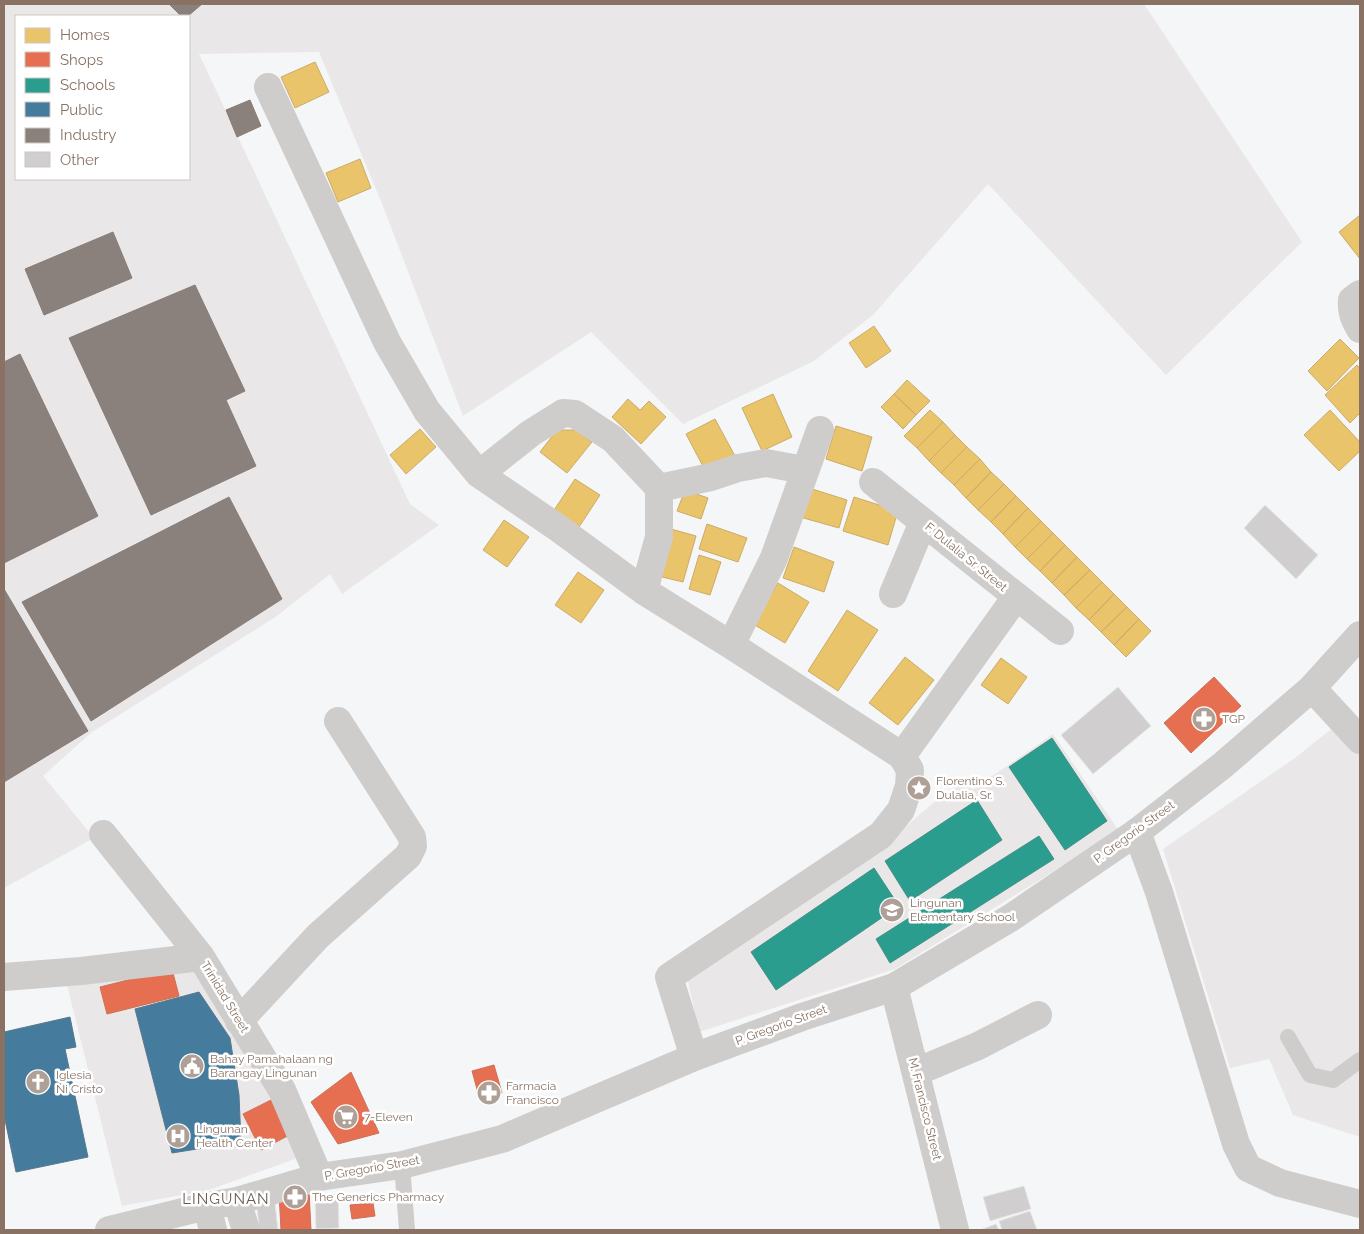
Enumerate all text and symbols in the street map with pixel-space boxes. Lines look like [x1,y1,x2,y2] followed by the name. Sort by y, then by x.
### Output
[15,15,190,180] legend
[60,26,110,44] text: Homes
[60,51,103,69] text: Shops
[60,76,115,94] text: Schools
[60,101,103,119] text: Public
[60,126,116,144] text: Industry
[60,151,100,169] text: Other
[922,520,1010,594] street label: F. Dulalia Sr. Street
[1191,706,1217,732] pharmacy icon: TGP
[1222,712,1246,726] place label: TGP
[936,774,1005,802] place label: Florentino S. Dulalia, Sr.
[906,775,932,801] place icon: Florentino S. Dulalia, Sr.
[1091,798,1177,866] street label: P. Gregorio Street
[910,896,1016,924] place label: Lingunan Elementary School
[879,897,905,923] school or university icon: Lingunan Elementary School
[198,959,252,1035] street label: Trinidad Street
[733,1002,829,1048] street label: P. Gregorio Street
[210,1052,333,1080] place label: Bahay Pamahalaan ng Barangay Lingunan
[179,1053,205,1079] public building icon: Bahay Pamahalaan ng Barangay Lingunan
[905,1056,945,1162] street label: M. Francisco Street
[56,1068,103,1096] place label: Iglesia Ni Cristo
[25,1069,51,1095] church icon: Iglesia Ni Cristo
[506,1079,559,1107] place label: Farmacia Francisco
[476,1080,502,1106] pharmacy icon: Farmacia Francisco
[333,1104,359,1130] supermarket icon: 7-Eleven
[364,1110,413,1124] place label: 7-Eleven
[196,1122,274,1150] place label: Lingunan Health Center
[165,1123,191,1149] hospital icon: Lingunan Health Center
[323,1153,421,1183] street label: P. Gregorio Street
[282,1184,308,1210] pharmacy icon: The Generics Pharmacy
[182,1190,270,1208] district label: LINGUNAN
[312,1190,445,1204] place label: The Generics Pharmacy

